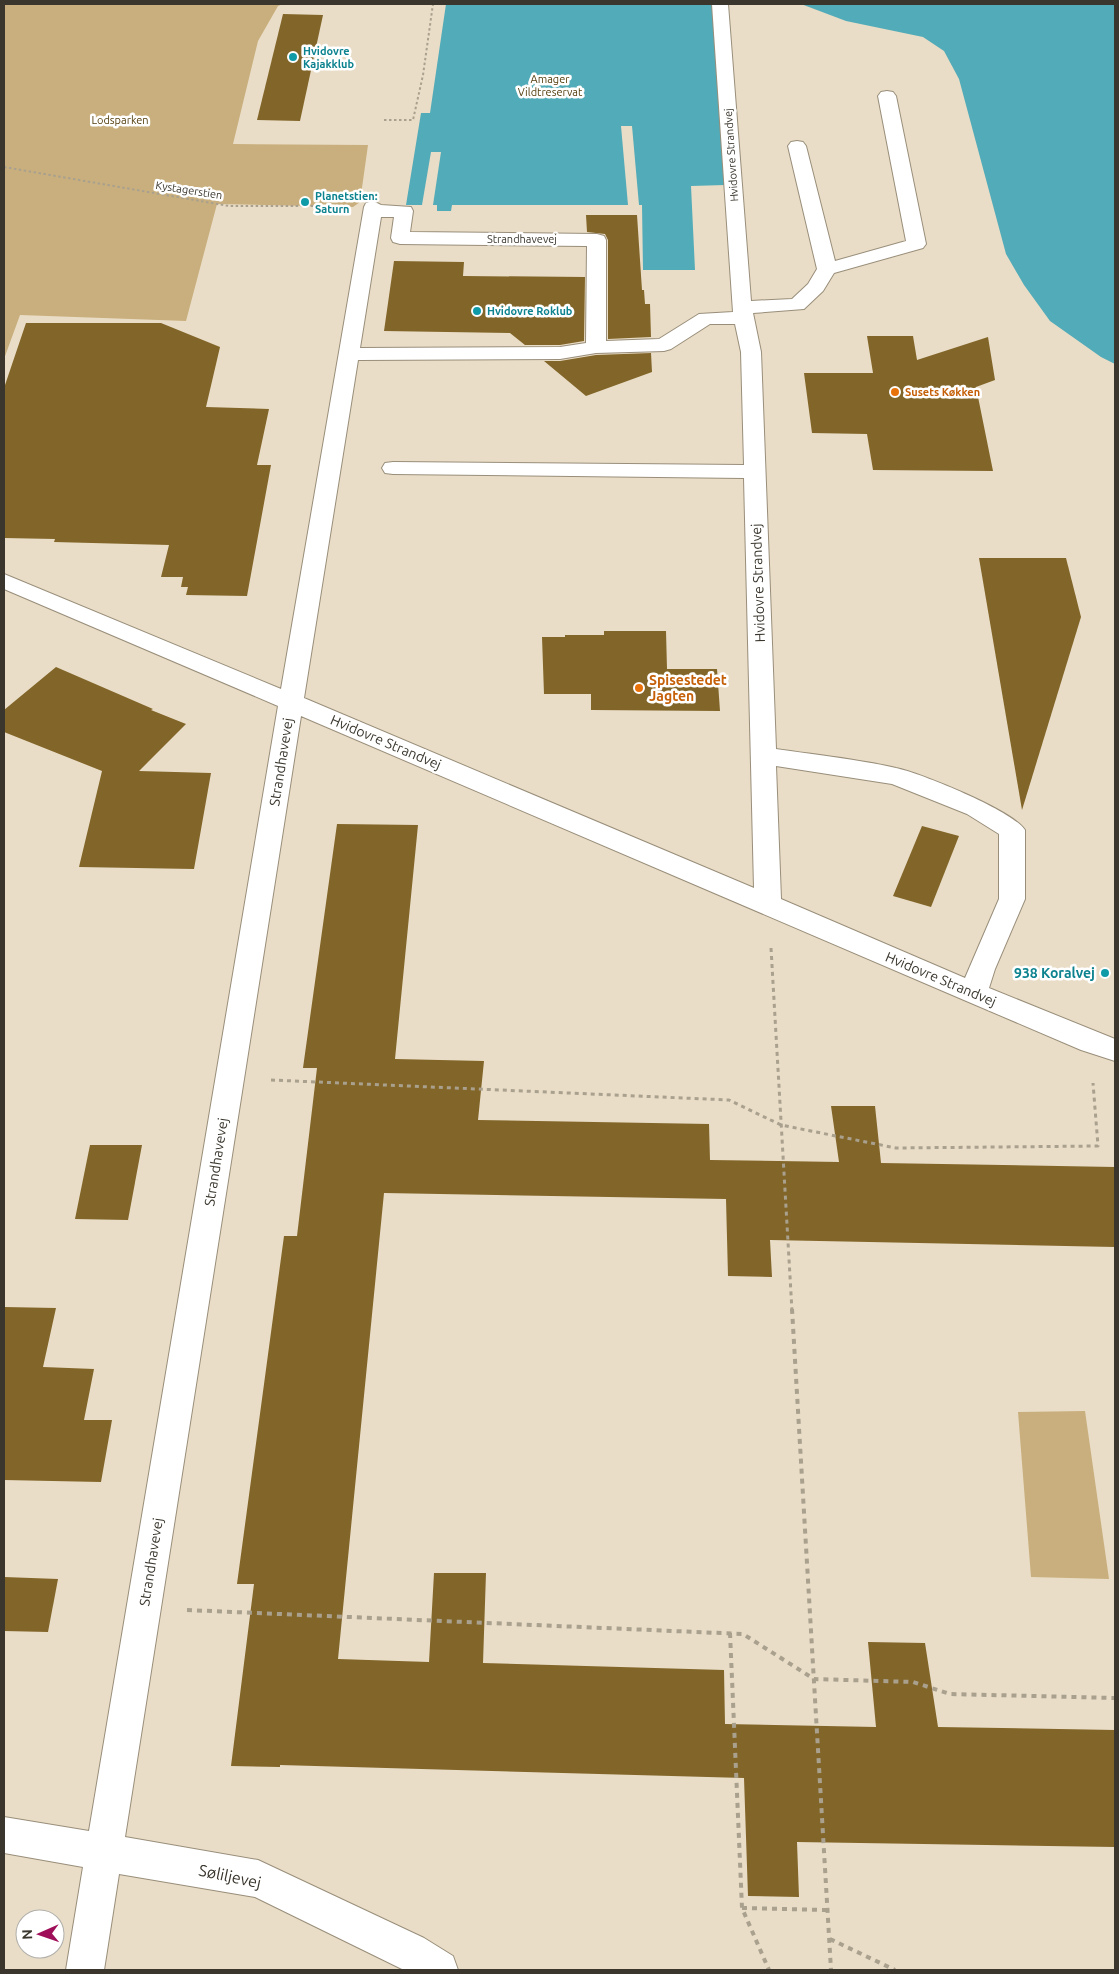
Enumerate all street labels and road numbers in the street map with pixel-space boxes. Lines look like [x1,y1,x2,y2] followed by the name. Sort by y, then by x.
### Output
[722,108,740,202] street label: Hvidovre Strandvej
[155,179,223,201] street label: Kystagerstien
[487,233,557,245] street label: Strandhavevej
[748,523,768,643] street label: Hvidovre Strandvej
[328,711,444,773] street label: Hvidovre Strandvej
[266,717,296,807] street label: Strandhavevej
[883,948,999,1010] street label: Hvidovre Strandvej
[201,1117,231,1207] street label: Strandhavevej
[136,1517,166,1607] street label: Strandhavevej
[197,1861,263,1891] street label: Søliljevej

